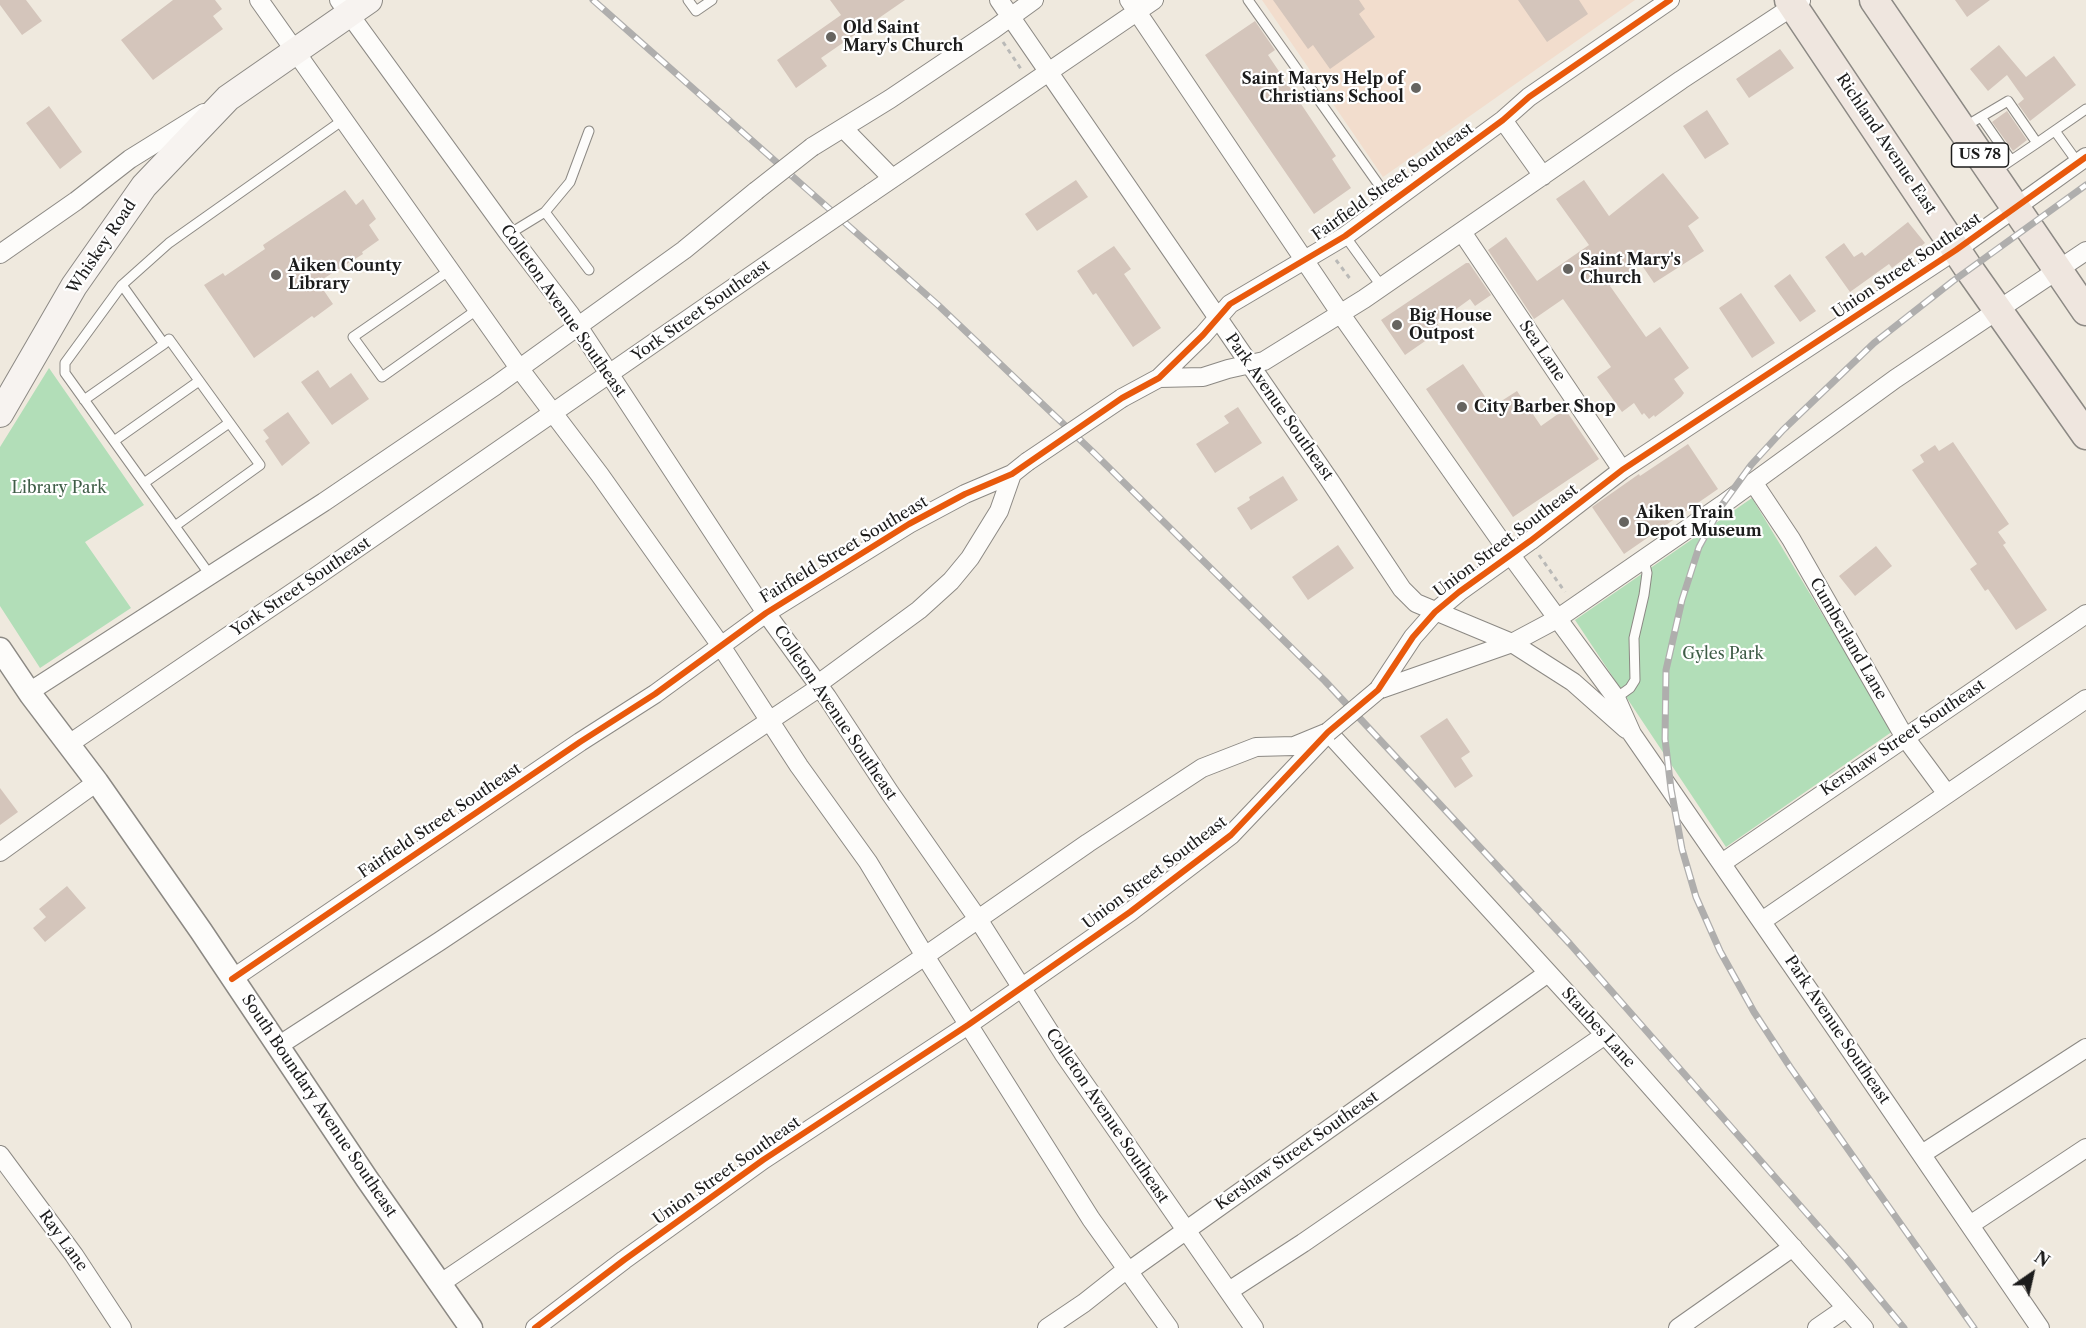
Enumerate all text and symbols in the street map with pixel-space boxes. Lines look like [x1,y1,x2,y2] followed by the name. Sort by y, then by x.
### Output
[843,18,963,56] place label: Old Saint Mary's Church
[824,30,838,44] marker: Old Saint Mary's Church
[1242,69,1404,107] place label: Saint Marys Help of Christians School
[1832,70,1940,218] street label: Richland Avenue East
[1409,81,1423,95] marker: Saint Marys Help of Christians School
[1309,119,1477,245] street label: Fairfield Street Southeast
[1952,143,2008,167] road number: US 78
[63,196,141,298] street label: Whiskey Road
[1829,209,1985,323] street label: Union Street Southeast
[496,221,630,401] street label: Colleton Avenue Southeast
[1580,250,1681,288] place label: Saint Mary's Church
[288,256,402,294] place label: Aiken County Library
[628,256,774,366] street label: York Street Southeast
[1561,262,1575,276] marker: Saint Mary's Church
[269,268,283,282] marker: Aiken County Library
[1409,306,1492,344] place label: Big House Outpost
[1515,317,1569,385] street label: Sea Lane
[1390,318,1404,332] marker: Big House Outpost
[1221,330,1337,484] street label: Park Avenue Southeast
[1474,397,1616,417] place label: City Barber Shop
[1455,400,1469,414] marker: City Barber Shop
[12,478,106,498] park label: Library Park
[1430,481,1582,601] street label: Union Street Southeast
[757,492,931,608] street label: Fairfield Street Southeast
[1636,503,1762,541] place label: Aiken Train Depot Museum
[1617,515,1631,529] marker: Aiken Train Depot Museum
[228,533,374,641] street label: York Street Southeast
[1805,575,1891,703] street label: Cumberland Lane
[769,622,901,804] street label: Colleton Avenue Southeast
[1682,644,1764,664] park label: Gyles Park
[1817,676,1989,800] street label: Kershaw Street Southeast
[355,759,525,883] street label: Fairfield Street Southeast
[1079,813,1231,933] street label: Union Street Southeast
[1780,952,1894,1108] street label: Park Avenue Southeast
[1557,984,1639,1072] street label: Staubes Lane
[237,991,401,1221] street label: South Boundary Avenue Southeast
[1041,1025,1173,1207] street label: Colleton Avenue Southeast
[1212,1087,1382,1215] street label: Kershaw Street Southeast
[650,1113,804,1229] street label: Union Street Southeast
[34,1207,92,1275] street label: Ray Lane
[2002,1244,2062,1304] north arrow
[2031,1247,2053,1271] text: N

